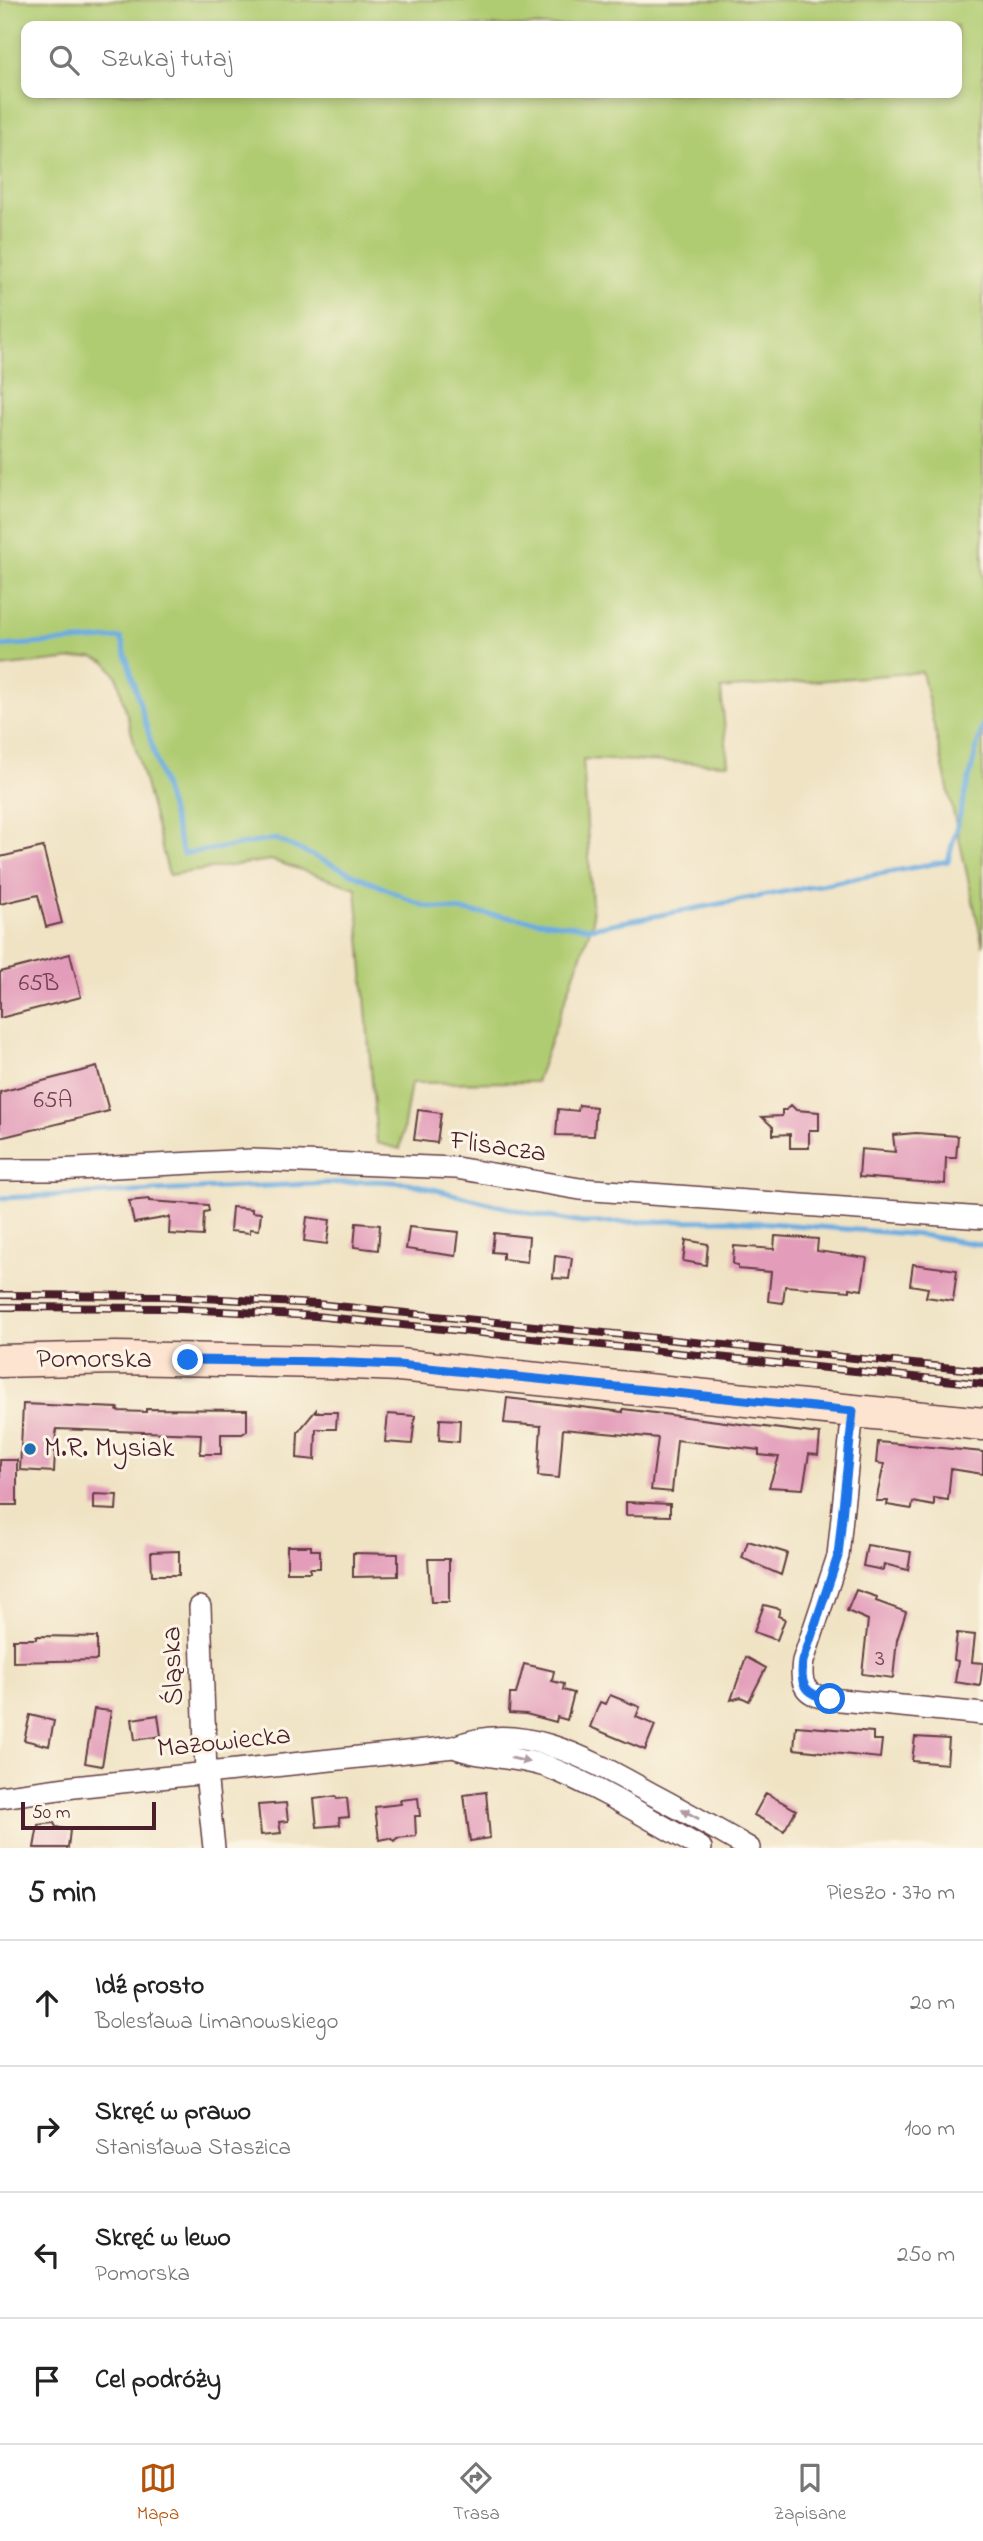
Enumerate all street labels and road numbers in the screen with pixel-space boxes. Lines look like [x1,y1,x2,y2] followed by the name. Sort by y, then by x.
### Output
[446,1121,549,1175] street label: Flisacza
[36,1340,152,1381] street label: Pomorska
[152,1626,196,1706] street label: Śląska
[155,1716,293,1770] street label: Mazowiecka

